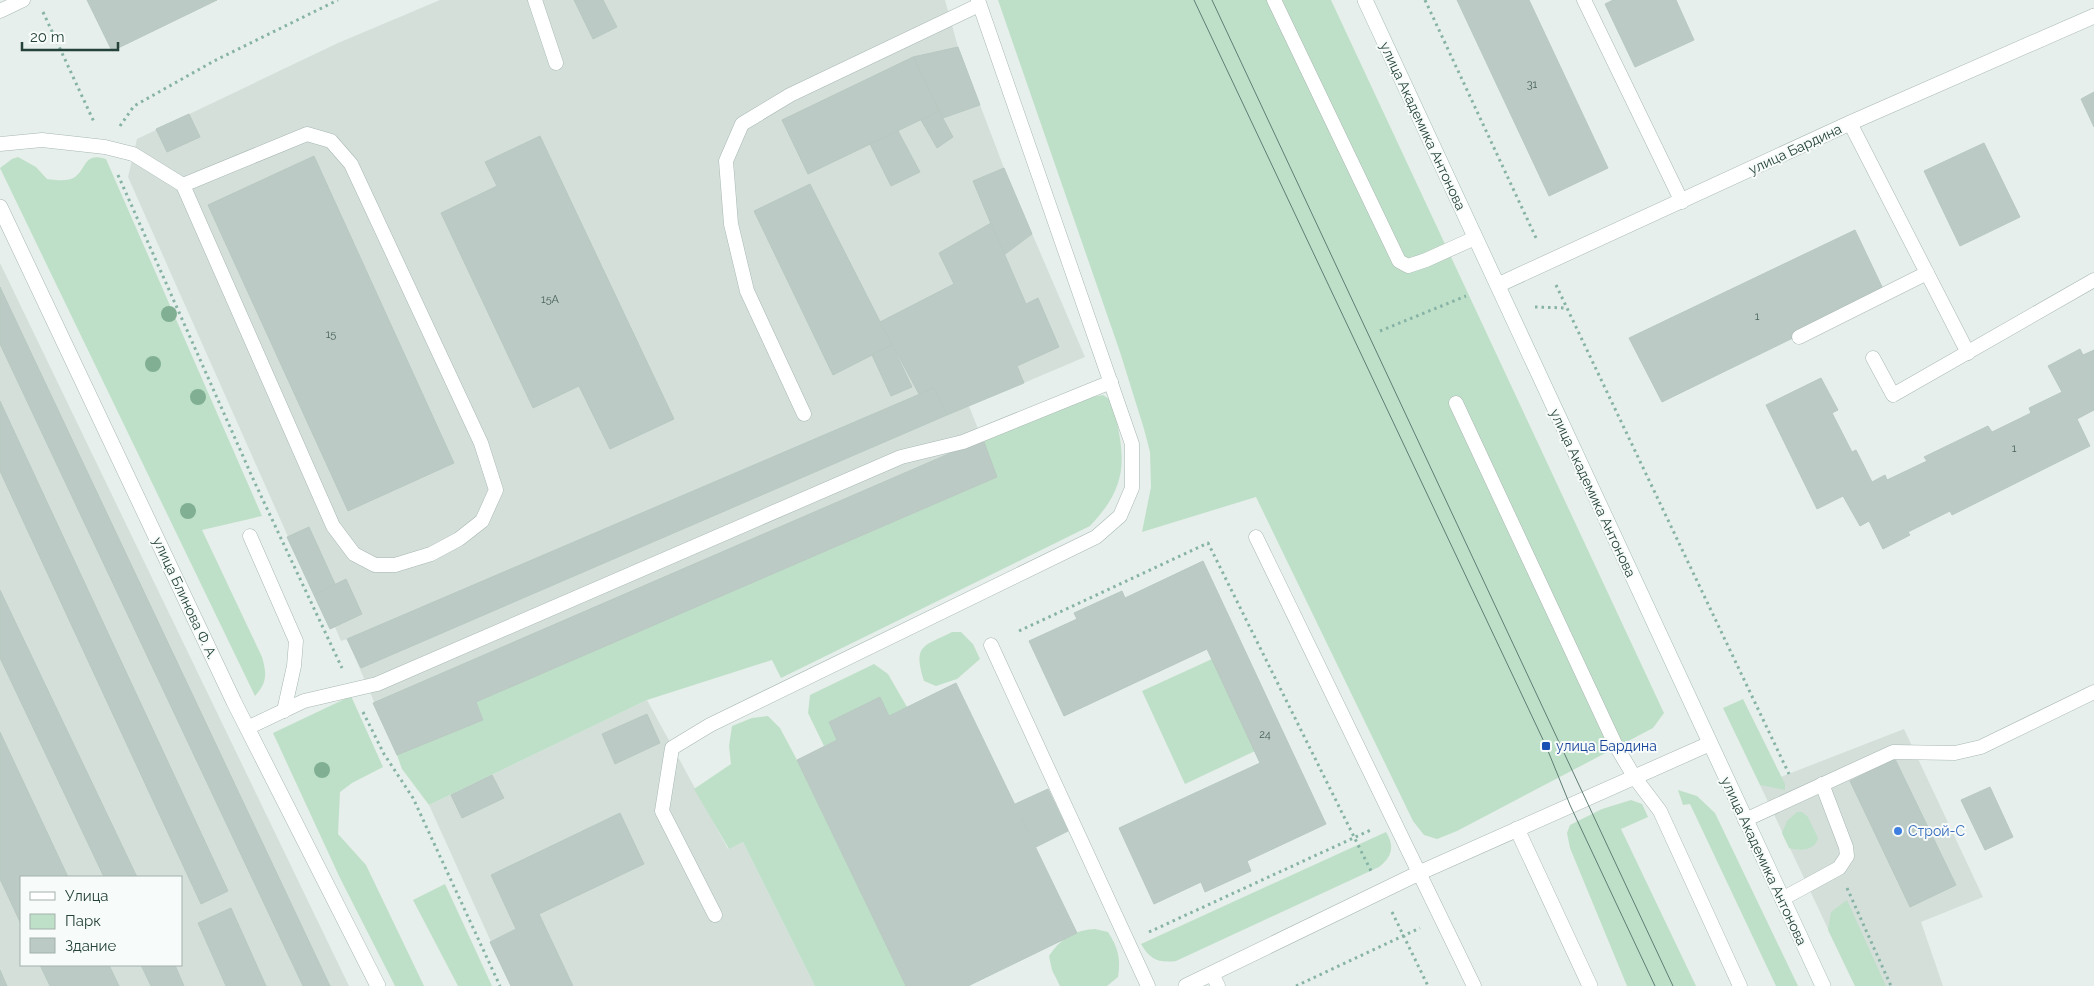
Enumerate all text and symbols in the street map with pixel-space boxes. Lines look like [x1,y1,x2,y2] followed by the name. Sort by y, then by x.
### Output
[22,20,119,52] scale bar
[30,28,65,46] text: 20 m
[1377,39,1469,213] street label: улица Академика Антонова
[1527,78,1538,91] house number: 31
[1746,120,1844,178] street label: улица Бардина
[541,293,560,306] house number: 15А
[1755,310,1760,323] house number: 1
[326,328,336,341] house number: 15
[1547,406,1639,580] street label: улица Академика Антонова
[2012,442,2017,455] house number: 1
[150,534,220,662] street label: улица Блинова Ф. А.
[1259,728,1271,741] house number: 24
[1556,738,1657,754] place label: улица Бардина
[1540,740,1552,752] marker: улица Бардина
[1718,774,1810,948] street label: улица Академика Антонова
[1908,823,1965,839] place label: Строй-С
[1892,825,1904,837] marker: Строй-С
[20,876,182,966] legend
[65,887,109,905] text: Улица
[65,912,101,930] text: Парк
[65,937,117,955] text: Здание

